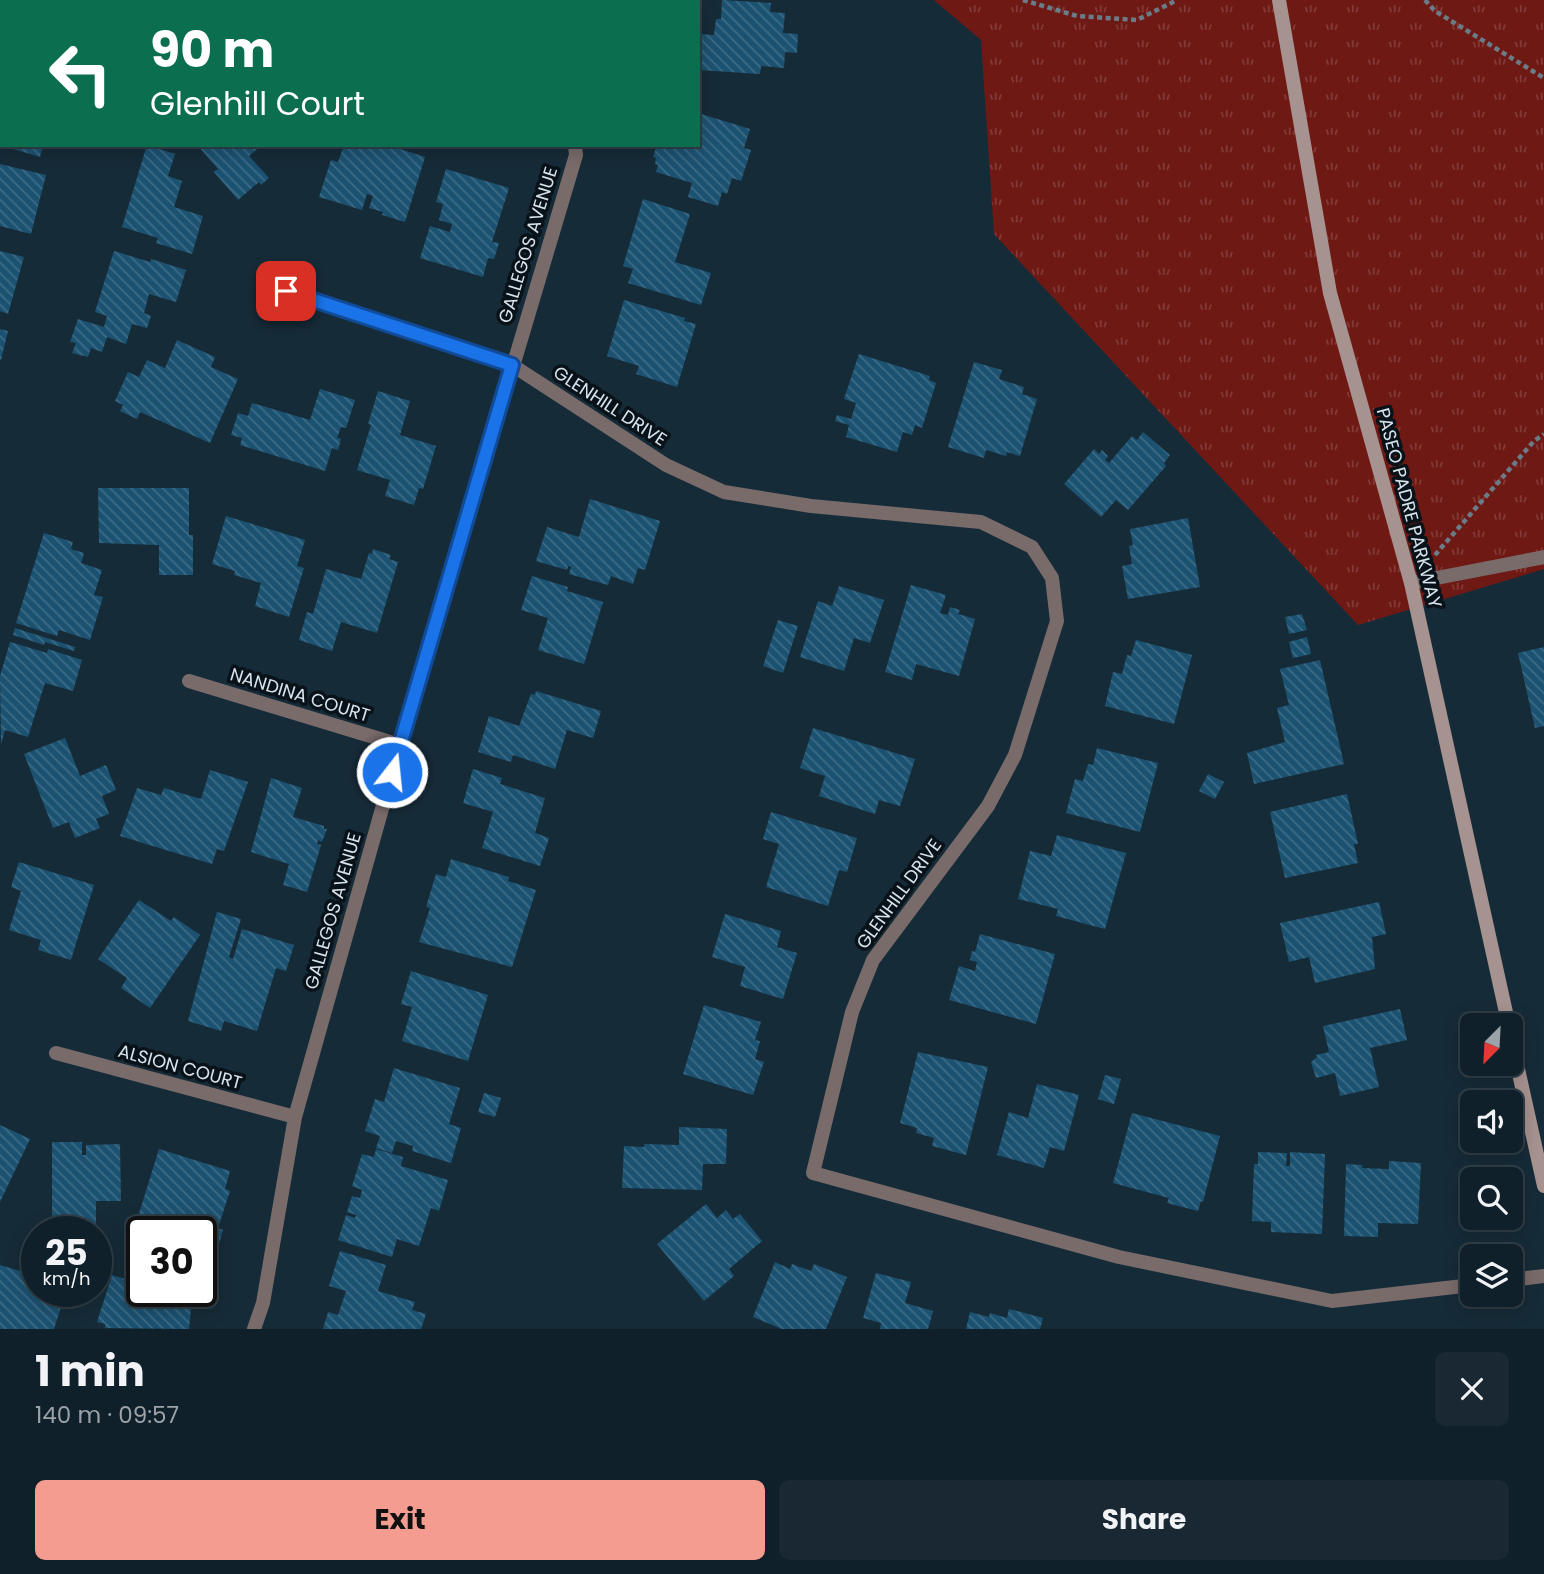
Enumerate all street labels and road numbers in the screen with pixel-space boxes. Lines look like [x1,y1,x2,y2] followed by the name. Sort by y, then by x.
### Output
[492,164,563,326] street label: GALLEGOS AVENUE
[549,360,672,452] street label: GLENHILL DRIVE
[1371,405,1448,611] street label: PASEO PADRE PARKWAY
[227,661,373,728] street label: NANDINA COURT
[298,830,367,992] street label: GALLEGOS AVENUE
[850,834,947,954] street label: GLENHILL DRIVE
[115,1038,245,1095] street label: ALSION COURT

